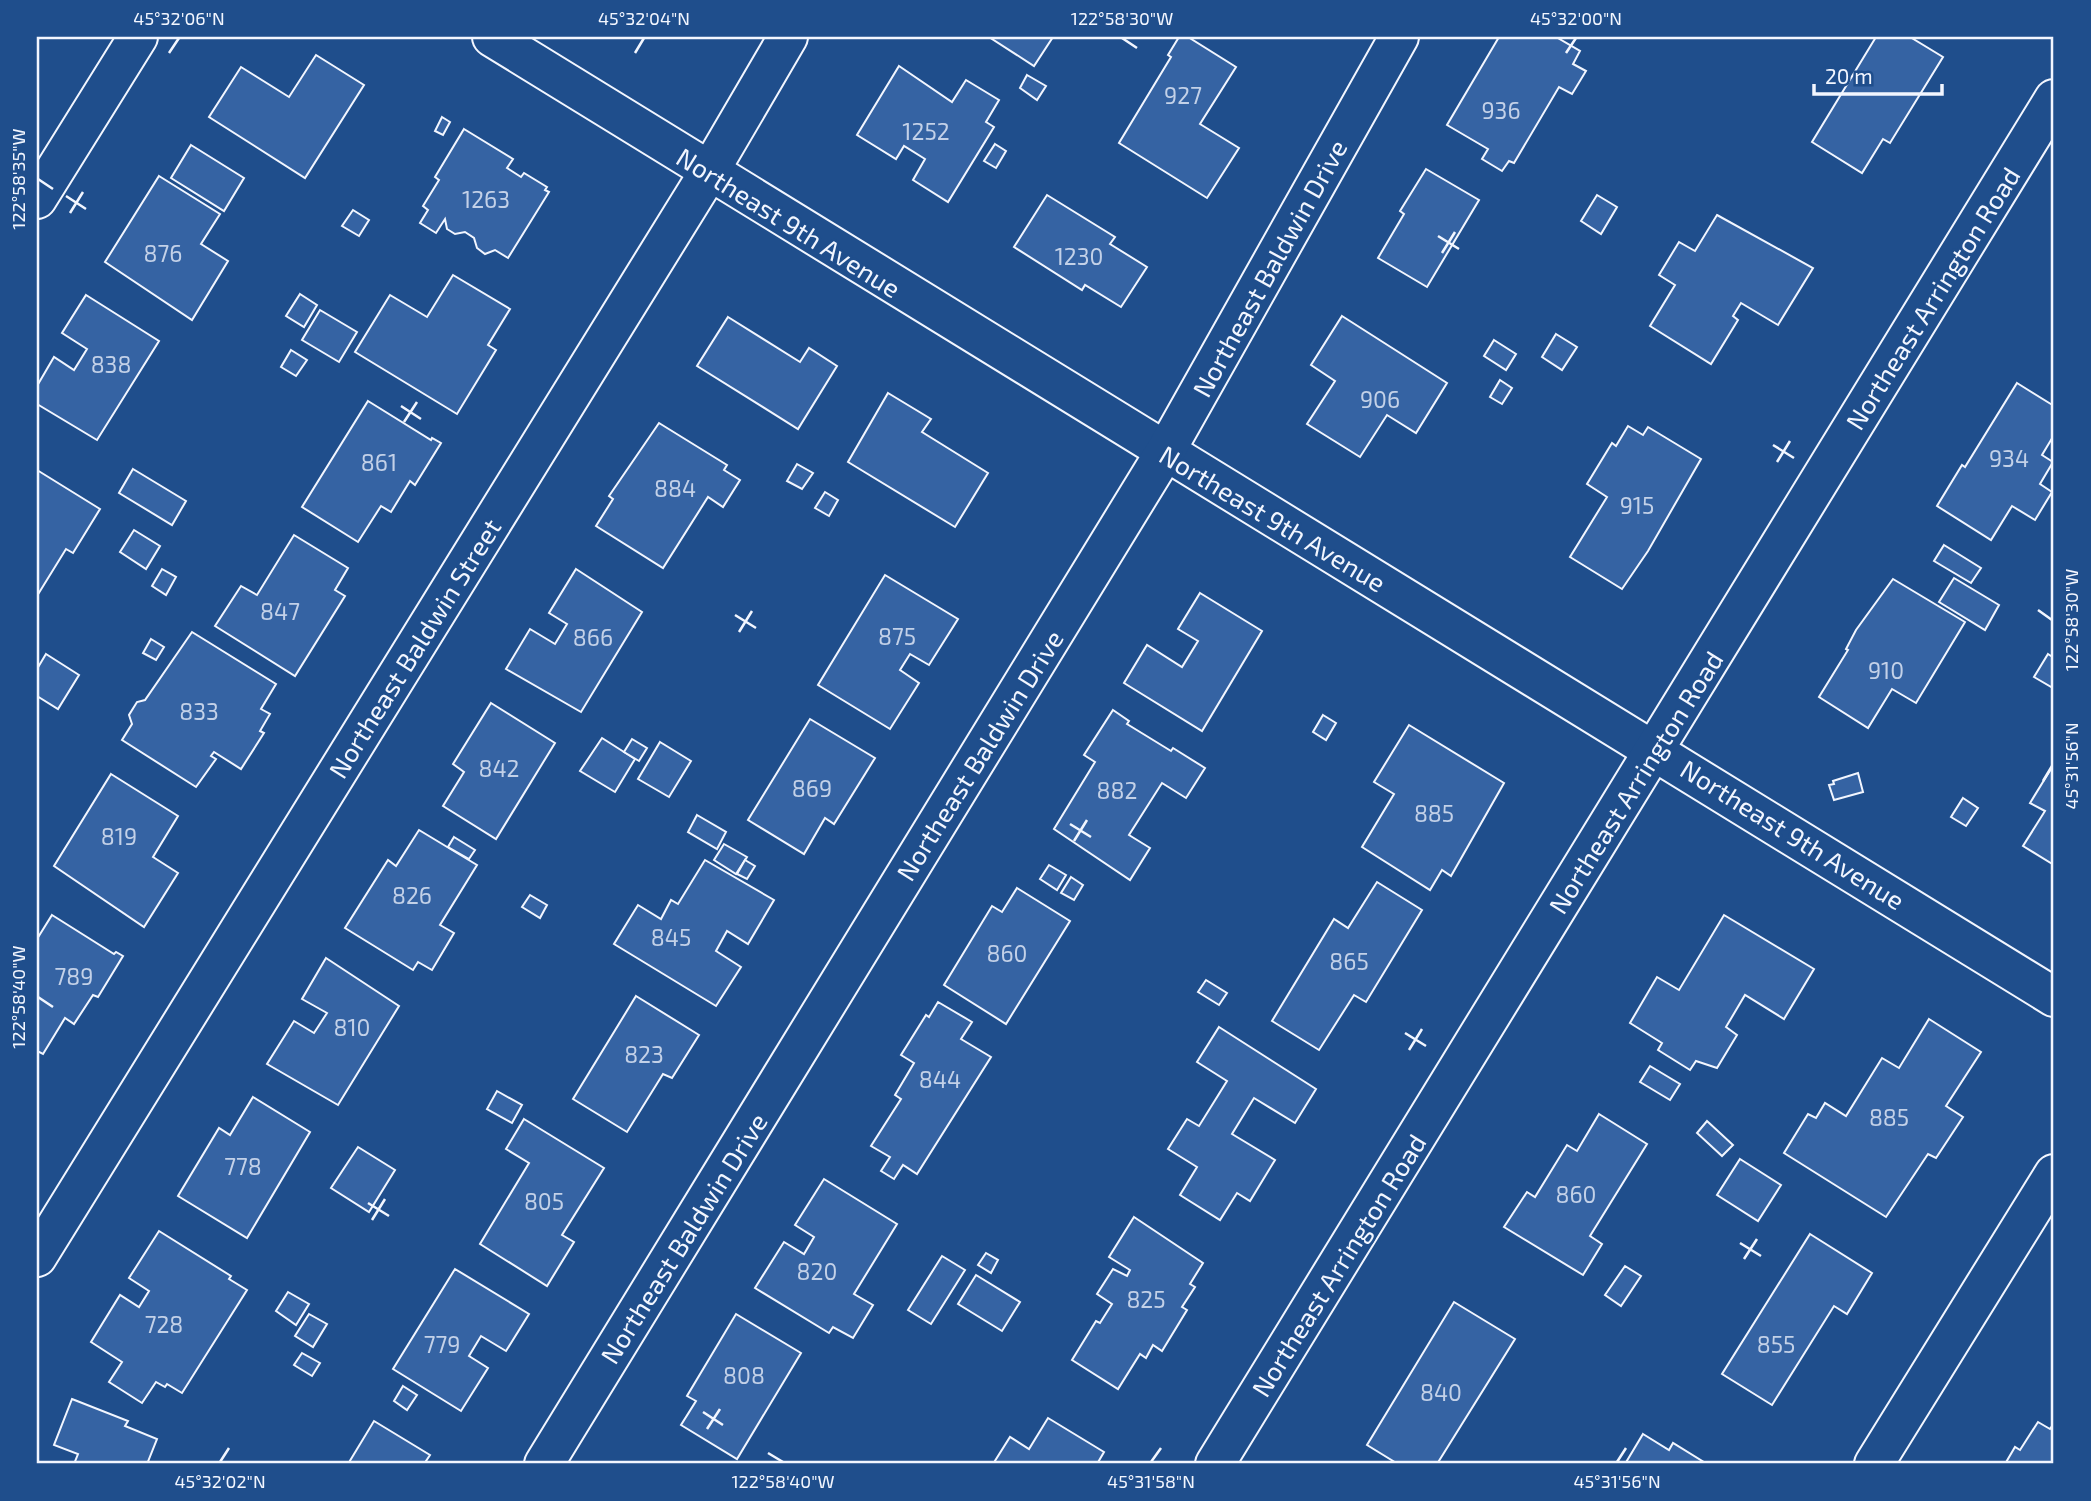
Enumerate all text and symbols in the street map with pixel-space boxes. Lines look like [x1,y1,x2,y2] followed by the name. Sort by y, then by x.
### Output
[133,7,225,29] text: 45°32'06"N
[598,7,690,29] text: 45°32'04"N
[1071,7,1173,29] text: 122°58'30"W
[1530,7,1622,29] text: 45°32'00"N
[1814,52,1942,96] scale bar
[1825,63,1873,88] text: 20 m
[1164,81,1202,109] house number: 927
[1481,96,1521,124] house number: 936
[902,117,950,145] house number: 1252
[7,128,29,230] text: 122°58'35"W
[1185,134,1353,402] street label: Northeast Baldwin Drive
[671,141,907,303] street label: Northeast 9th Avenue
[1838,161,2026,435] street label: Northeast Arrington Road
[462,185,510,213] house number: 1263
[144,239,182,267] house number: 876
[1055,242,1103,270] house number: 1230
[91,350,131,378] house number: 838
[1360,385,1400,413] house number: 906
[1154,438,1392,598] street label: Northeast 9th Avenue
[1989,444,2029,472] house number: 934
[361,448,397,476] house number: 861
[654,474,696,502] house number: 884
[1620,491,1654,519] house number: 915
[321,513,507,783] street label: Northeast Baldwin Street
[2060,569,2082,671] text: 122°58'30"W
[260,597,300,625] house number: 847
[878,622,916,650] house number: 875
[573,623,613,651] house number: 866
[889,624,1069,886] street label: Northeast Baldwin Drive
[1541,645,1729,919] street label: Northeast Arrington Road
[1868,656,1904,684] house number: 910
[179,697,219,725] house number: 833
[2060,722,2082,810] text: 45°31'56"N
[1675,753,1911,915] street label: Northeast 9th Avenue
[478,754,520,782] house number: 842
[792,774,832,802] house number: 869
[1097,776,1137,804] house number: 882
[1414,799,1454,827] house number: 885
[101,822,137,850] house number: 819
[392,881,432,909] house number: 826
[651,923,691,951] house number: 845
[987,939,1028,967] house number: 860
[7,945,29,1049] text: 122°58'40"W
[1329,947,1369,975] house number: 865
[55,962,93,990] house number: 789
[334,1013,370,1041] house number: 810
[624,1040,664,1068] house number: 823
[919,1065,961,1093] house number: 844
[1869,1103,1909,1131] house number: 885
[593,1107,773,1369] street label: Northeast Baldwin Drive
[1244,1128,1432,1402] street label: Northeast Arrington Road
[224,1152,262,1180] house number: 778
[1556,1180,1597,1208] house number: 860
[524,1187,564,1215] house number: 805
[797,1257,837,1285] house number: 820
[1126,1285,1166,1313] house number: 825
[145,1310,183,1338] house number: 728
[424,1330,460,1358] house number: 779
[1757,1330,1795,1358] house number: 855
[723,1361,765,1389] house number: 808
[1420,1378,1462,1406] house number: 840
[174,1470,266,1492] text: 45°32'02"N
[731,1470,835,1492] text: 122°58'40"W
[1107,1470,1195,1492] text: 45°31'58"N
[1573,1470,1661,1492] text: 45°31'56"N

